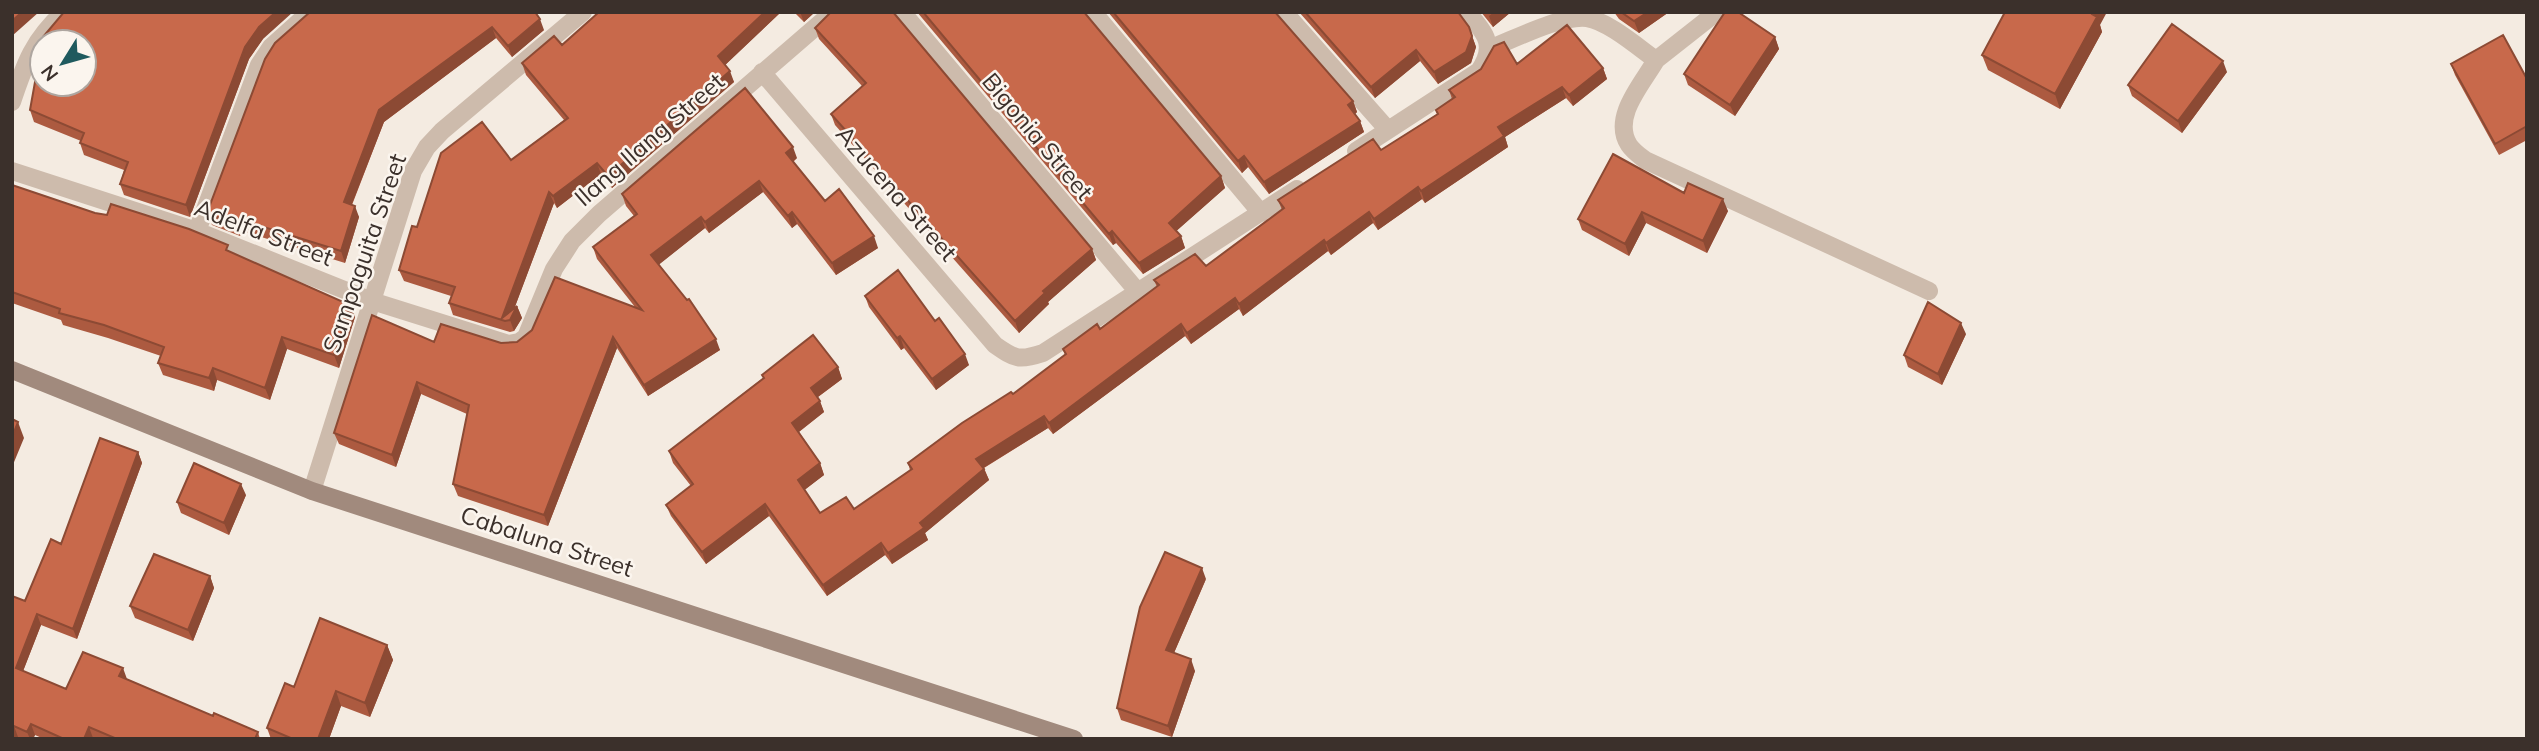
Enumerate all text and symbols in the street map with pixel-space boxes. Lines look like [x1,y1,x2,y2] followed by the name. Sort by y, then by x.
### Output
[28,28,98,98] north arrow
[36,60,63,86] text: N
[568,66,730,212] street label: Ilang Ilang Street
[976,66,1100,206] street label: Bigonia Street
[830,119,964,267] street label: Azucena Street
[316,149,412,357] street label: Sampaguita Street
[191,192,337,272] street label: Adelfa Street
[457,499,637,583] street label: Cabaluna Street

